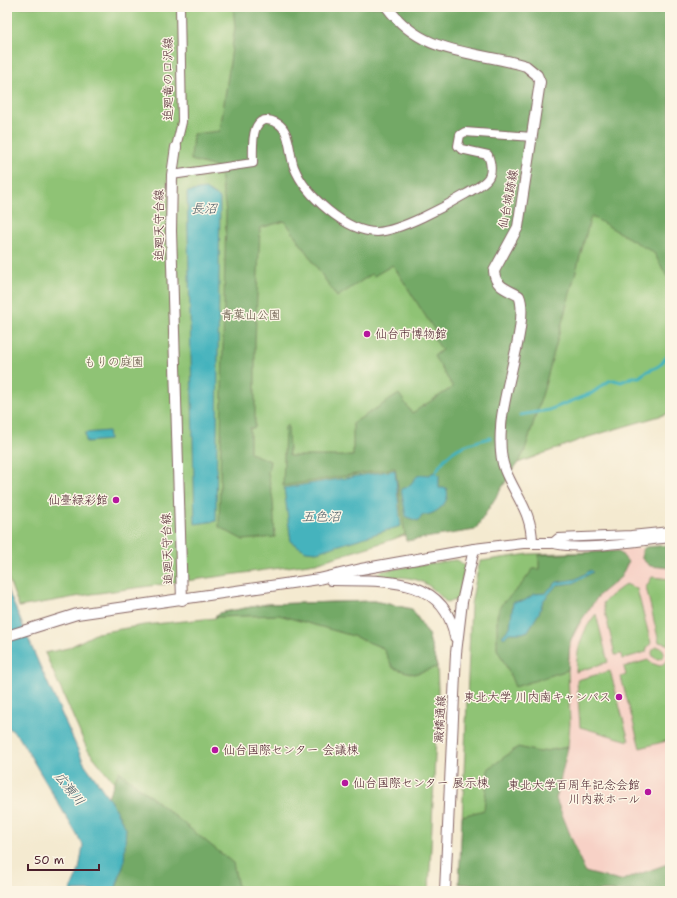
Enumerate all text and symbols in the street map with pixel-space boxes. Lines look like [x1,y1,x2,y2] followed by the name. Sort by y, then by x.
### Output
[160,37,176,121] street label: 追廻竜の口沢線
[494,168,522,230] street label: 仙台城跡線
[151,189,167,261] street label: 追廻天守台線
[191,200,218,217] water label: 長沼
[221,307,281,323] park label: 青葉山公園
[375,326,447,342] place label: 仙台市博物館
[362,329,372,339] marker: 仙台市博物館
[84,354,144,370] park label: もりの庭園
[48,492,108,508] place label: 仙臺緑彩館
[111,495,121,505] marker: 仙臺緑彩館
[301,508,341,525] water label: 五色沼
[158,513,176,585] street label: 追廻天守台線
[463,689,611,705] place label: 東北大学 川内南キャンパス
[614,692,624,702] marker: 東北大学 川内南キャンパス
[431,695,449,743] street label: 澱橋通線
[223,742,359,758] place label: 仙台国際センター 会議棟
[210,745,220,755] marker: 仙台国際センター 会議棟
[51,768,88,809] water label: 広瀬川
[353,775,489,791] place label: 仙台国際センター 展示棟
[508,777,640,807] place label: 東北大学百周年記念会館 川内萩ホール
[340,778,350,788] marker: 仙台国際センター 展示棟
[643,787,653,797] marker: 東北大学百周年記念会館 川内萩ホール
[28,846,99,872] scale bar
[34,852,64,868] text: 50 m

